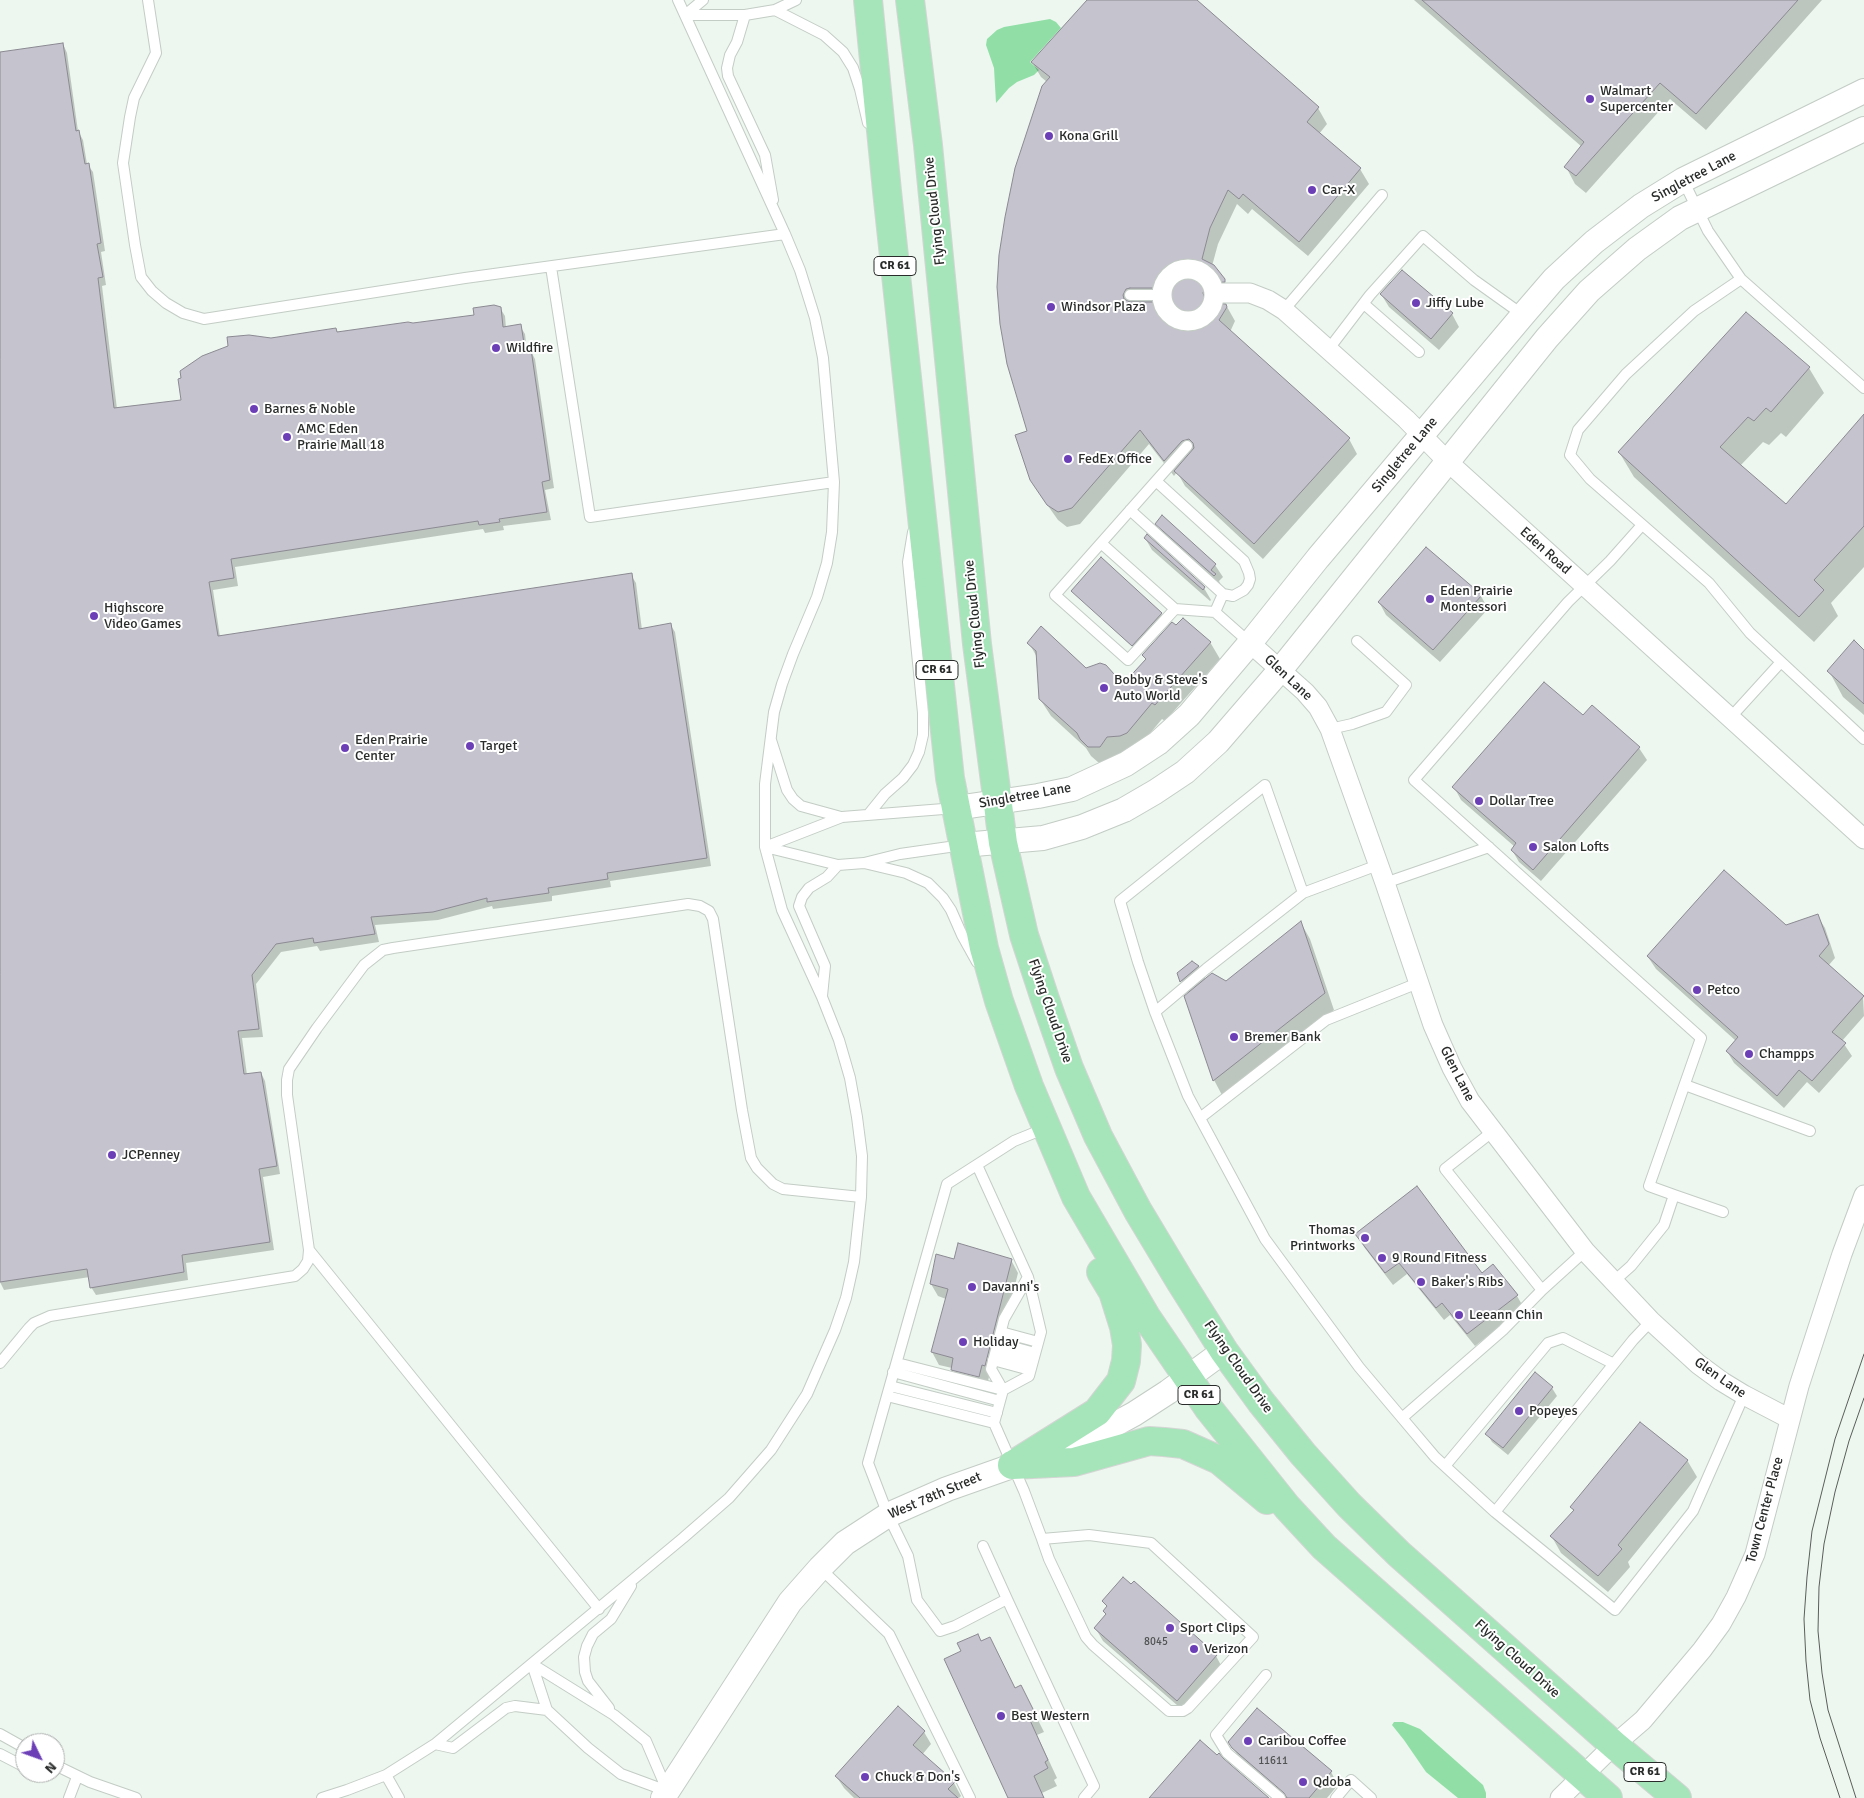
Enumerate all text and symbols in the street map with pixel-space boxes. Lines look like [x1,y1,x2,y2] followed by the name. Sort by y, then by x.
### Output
[1600,83,1673,115] place label: Walmart Supercenter
[1584,93,1596,105] marker: Walmart Supercenter
[1059,128,1118,144] place label: Kona Grill
[1043,130,1055,142] marker: Kona Grill
[1649,148,1739,206] street label: Singletree Lane
[921,156,949,266] street label: Flying Cloud Drive
[1322,182,1355,198] place label: Car-X
[1306,184,1318,196] marker: Car-X
[874,256,916,276] road number: CR 61
[1426,295,1484,311] place label: Jiffy Lube
[1410,297,1422,309] marker: Jiffy Lube
[1061,299,1146,315] place label: Windsor Plaza
[1045,301,1057,313] marker: Windsor Plaza
[506,340,553,356] place label: Wildfire
[490,342,502,354] marker: Wildfire
[264,401,356,417] place label: Barnes & Noble
[248,403,260,415] marker: Barnes & Noble
[1369,414,1441,496] street label: Singletree Lane
[297,421,385,454] place label: AMC Eden Prairie Mall 18
[281,431,293,443] marker: AMC Eden Prairie Mall 18
[1078,451,1152,467] place label: FedEx Office
[1062,453,1074,465] marker: FedEx Office
[1516,524,1574,578] street label: Eden Road
[961,559,989,669] street label: Flying Cloud Drive
[1440,583,1513,616] place label: Eden Prairie Montessori
[1424,593,1436,605] marker: Eden Prairie Montessori
[104,600,181,632] place label: Highscore Video Games
[88,610,100,622] marker: Highscore Video Games
[1260,652,1316,704] street label: Glen Lane
[916,660,958,680] road number: CR 61
[1114,672,1208,704] place label: Bobby & Steve's Auto World
[1098,682,1110,694] marker: Bobby & Steve's Auto World
[355,732,428,764] place label: Eden Prairie Center
[480,738,517,754] place label: Target
[464,740,476,752] marker: Target
[339,742,351,754] marker: Eden Prairie Center
[978,780,1072,812] street label: Singletree Lane
[1489,793,1554,809] place label: Dollar Tree
[1473,795,1485,807] marker: Dollar Tree
[1543,839,1609,855] place label: Salon Lofts
[1527,841,1539,853] marker: Salon Lofts
[1024,957,1076,1065] street label: Flying Cloud Drive
[1707,982,1740,998] place label: Petco
[1691,984,1703,996] marker: Petco
[1244,1029,1321,1045] place label: Bremer Bank
[1228,1031,1240,1043] marker: Bremer Bank
[1436,1044,1478,1104] street label: Glen Lane
[1759,1046,1814,1062] place label: Champps
[1743,1048,1755,1060] marker: Champps
[122,1147,180,1163] place label: JCPenney
[106,1149,118,1161] marker: JCPenney
[1290,1222,1355,1254] place label: Thomas Printworks
[1359,1232,1371,1244] marker: Thomas Printworks
[1392,1250,1487,1266] place label: 9 Round Fitness
[1376,1252,1388,1264] marker: 9 Round Fitness
[1431,1274,1503,1290] place label: Baker's Ribs
[1415,1276,1427,1288] marker: Baker's Ribs
[982,1279,1039,1295] place label: Davanni's
[966,1281,978,1293] marker: Davanni's
[1469,1307,1543,1323] place label: Leeann Chin
[1453,1309,1465,1321] marker: Leeann Chin
[1200,1318,1276,1416] street label: Flying Cloud Drive
[973,1334,1018,1350] place label: Holiday
[957,1336,969,1348] marker: Holiday
[1691,1354,1749,1402] street label: Glen Lane
[1178,1386,1220,1404] road number: CR 61
[1529,1403,1578,1419] place label: Popeyes
[1513,1405,1525,1417] marker: Popeyes
[1743,1455,1787,1565] street label: Town Center Place
[886,1469,984,1523] street label: West 78th Street
[1471,1616,1563,1702] street label: Flying Cloud Drive
[1180,1620,1246,1636] place label: Sport Clips
[1164,1622,1176,1634] marker: Sport Clips
[1144,1635,1168,1649] house number: 8045
[1204,1641,1248,1657] place label: Verizon
[1188,1643,1200,1655] marker: Verizon
[1011,1708,1090,1724] place label: Best Western
[995,1710,1007,1722] marker: Best Western
[15,1733,65,1783] north arrow
[1258,1733,1346,1749] place label: Caribou Coffee
[1242,1735,1254,1747] marker: Caribou Coffee
[1258,1754,1288,1768] house number: 11611
[41,1758,60,1777] text: N
[1624,1762,1666,1781] road number: CR 61
[875,1769,960,1785] place label: Chuck & Don's
[859,1771,871,1783] marker: Chuck & Don's
[1313,1774,1351,1790] place label: Qdoba
[1297,1776,1309,1788] marker: Qdoba

